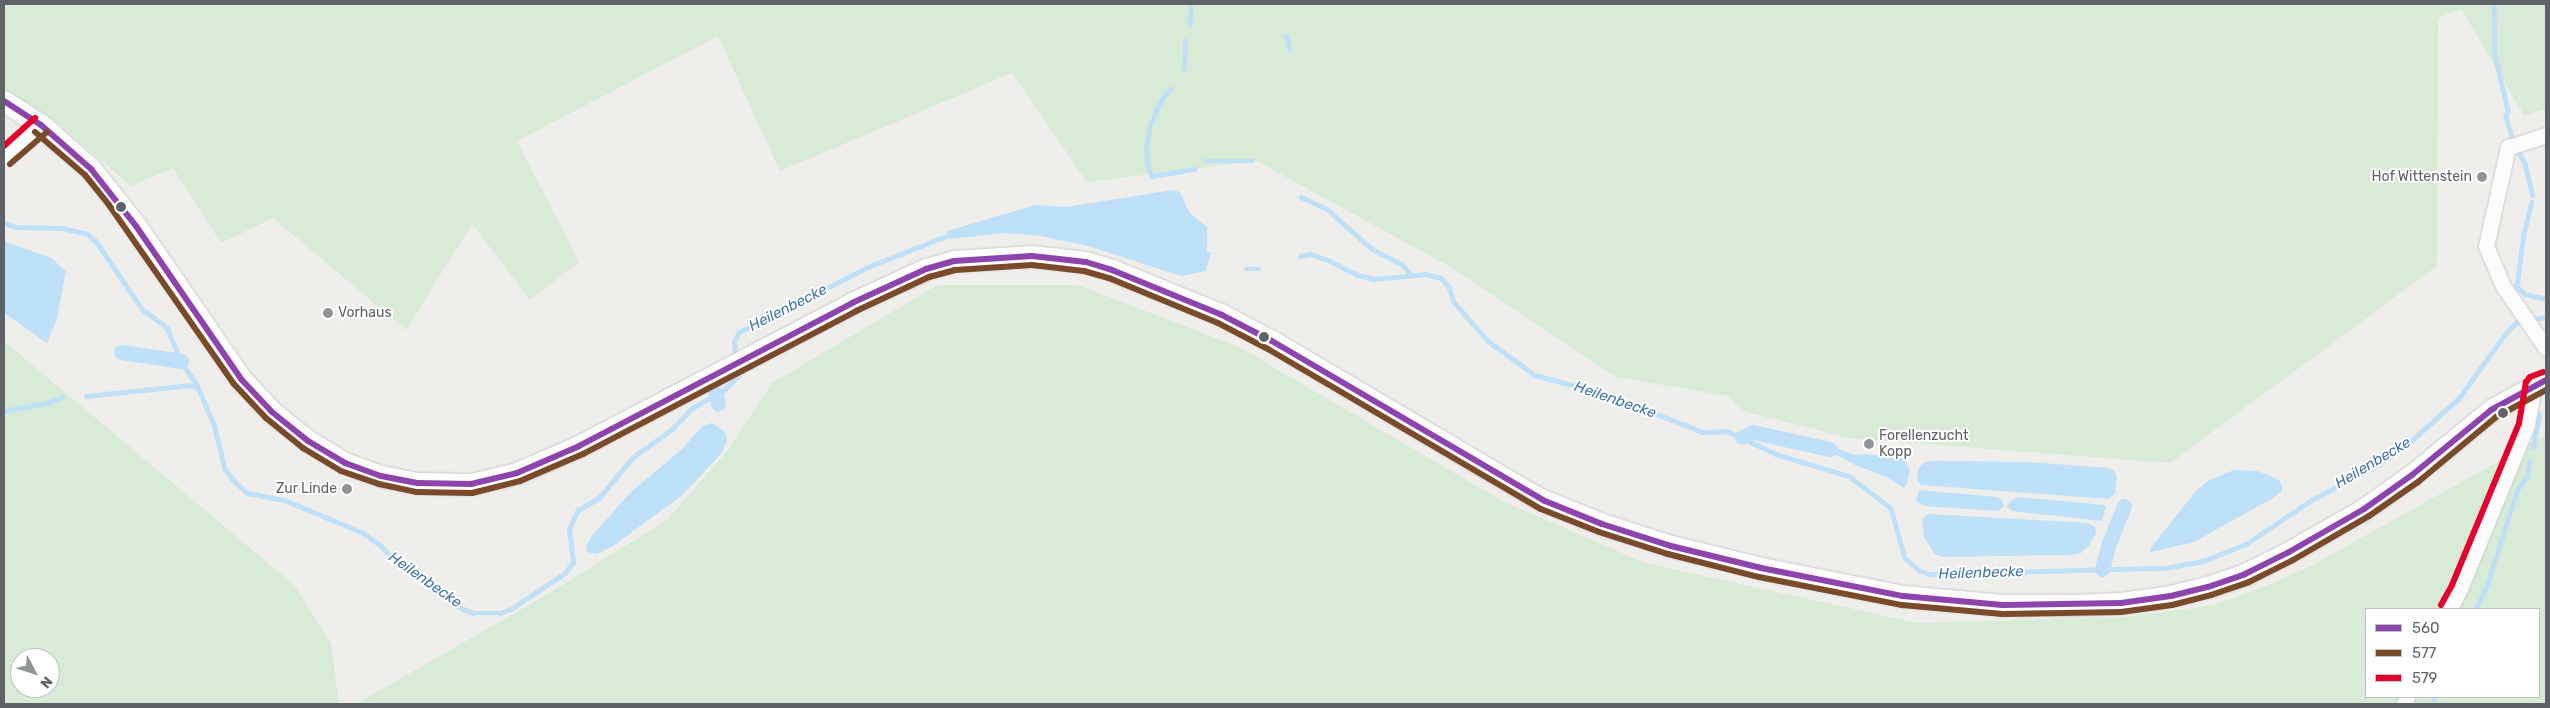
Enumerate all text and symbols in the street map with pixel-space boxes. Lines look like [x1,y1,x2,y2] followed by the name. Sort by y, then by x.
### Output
[2371,169,2472,185] place label: Hof Wittenstein
[2476,171,2488,183] marker: Hof Wittenstein
[116,202,126,212] unlabelled marker
[746,281,830,335] water label: Heilenbecke
[338,305,392,321] place label: Vorhaus
[322,307,334,319] marker: Vorhaus
[1259,332,1269,342] unlabelled marker
[1572,378,1658,422] water label: Heilenbecke
[2498,408,2508,418] unlabelled marker
[1879,428,1968,461] place label: Forellenzucht Kopp
[2332,433,2414,493] water label: Heilenbecke
[1863,438,1875,450] marker: Forellenzucht Kopp
[276,481,337,497] place label: Zur Linde
[341,483,353,495] marker: Zur Linde
[385,548,465,612] water label: Heilenbecke
[1938,563,2024,583] water label: Heilenbecke
[2365,608,2540,698] legend
[2412,619,2439,637] text: 560
[2412,644,2436,662] text: 577
[10,648,60,698] north arrow
[2412,669,2438,687] text: 579
[36,673,56,692] text: N

